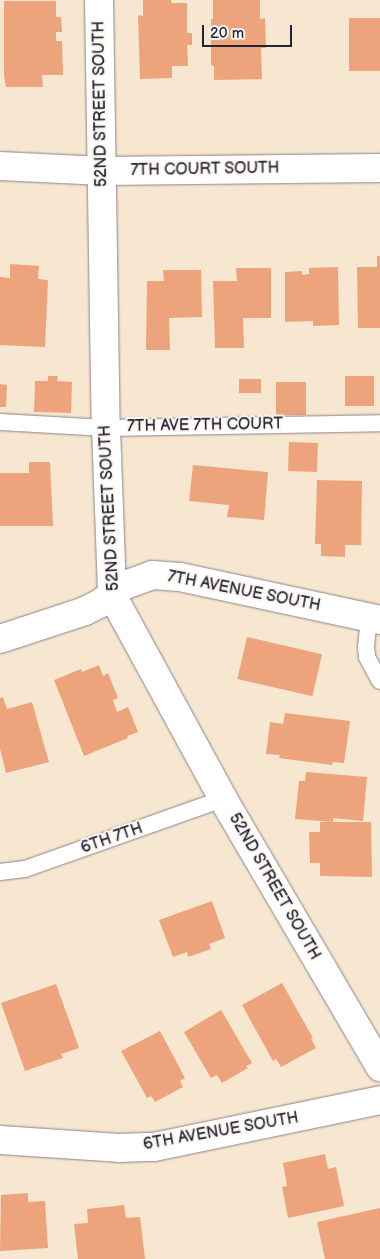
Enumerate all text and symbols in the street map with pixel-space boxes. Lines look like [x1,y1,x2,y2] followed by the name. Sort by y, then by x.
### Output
[205,15,295,47] scale bar
[90,20,112,188] street label: 52ND STREET SOUTH
[210,24,244,43] text: 20 m
[130,159,280,181] street label: 7TH COURT SOUTH
[127,415,283,437] street label: 7TH AVE 7TH COURT
[96,424,124,592] street label: 52ND STREET SOUTH
[166,568,322,616] street label: 7TH AVENUE SOUTH
[224,810,324,964] street label: 52ND STREET SOUTH
[78,819,146,859] street label: 6TH 7TH
[142,1109,300,1155] street label: 6TH AVENUE SOUTH

